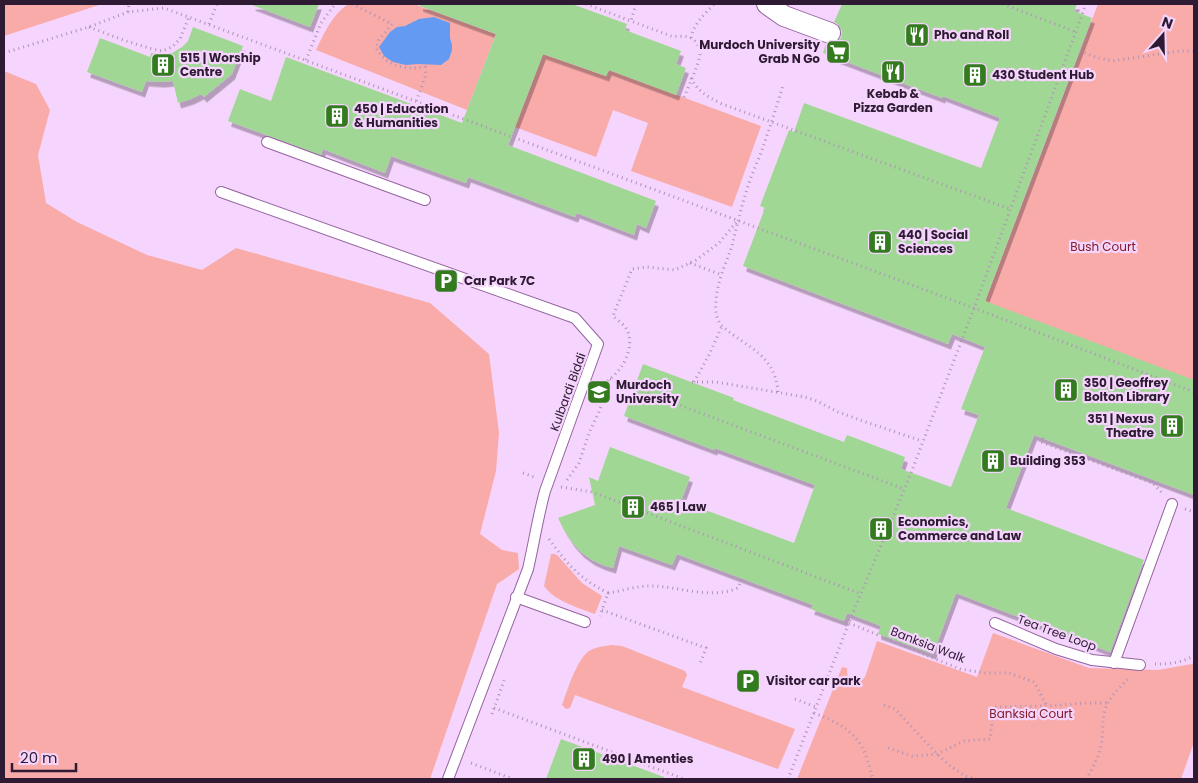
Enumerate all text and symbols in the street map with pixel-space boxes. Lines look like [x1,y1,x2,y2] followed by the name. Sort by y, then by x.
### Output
[1138,10,1188,60] north arrow
[1159,12,1176,34] text: N
[904,22,930,48] restaurant icon: Pho and Roll
[934,26,1009,43] place label: Pho and Roll
[699,36,820,67] place label: Murdoch University Grab N Go
[825,39,851,65] supermarket icon: Murdoch University Grab N Go
[180,49,261,80] place label: 515 | Worship Centre
[150,52,176,78] building icon: 515 | Worship Centre
[880,59,906,85] restaurant icon: Kebab & Pizza Garden
[962,62,988,88] building icon: 430 Student Hub
[992,66,1094,83] place label: 430 Student Hub
[853,85,933,116] place label: Kebab & Pizza Garden
[354,100,449,131] place label: 450 | Education & Humanities
[324,103,350,129] building icon: 450 | Education & Humanities
[898,226,968,257] place label: 440 | Social Sciences
[867,229,893,255] building icon: 440 | Social Sciences
[1070,238,1136,255] park label: Bush Court
[433,268,459,294] parking icon: Car Park 7C
[464,272,535,289] place label: Car Park 7C
[545,350,590,433] street label: Kulbardi Biddi
[1084,374,1170,405] place label: 350 | Geoffrey Bolton Library
[616,376,679,407] place label: Murdoch University
[1053,377,1079,403] building icon: 350 | Geoffrey Bolton Library
[586,379,612,405] school or university icon: Murdoch University
[1088,410,1155,441] place label: 351 | Nexus Theatre
[1159,413,1185,439] building icon: 351 | Nexus Theatre
[980,448,1006,474] building icon: Building 353
[1010,452,1086,469] place label: Building 353
[620,494,646,520] building icon: 465 | Law
[650,498,707,515] place label: 465 | Law
[898,513,1022,544] place label: Economics, Commerce and Law
[868,516,894,542] building icon: Economics, Commerce and Law
[1015,610,1099,655] street label: Tea Tree Loop
[888,622,969,667] street label: Banksia Walk
[735,668,761,694] parking icon: Visitor car park
[766,672,861,689] place label: Visitor car park
[989,705,1073,722] park label: Banksia Court
[12,740,76,772] scale bar
[571,746,597,772] building icon: 490 | Amenties
[20,747,58,768] text: 20 m
[602,750,694,767] place label: 490 | Amenties

